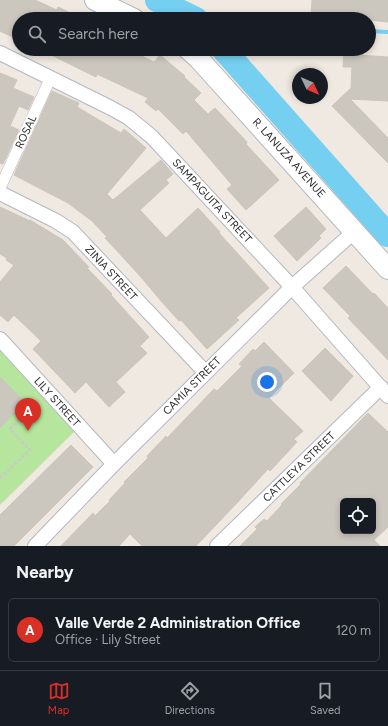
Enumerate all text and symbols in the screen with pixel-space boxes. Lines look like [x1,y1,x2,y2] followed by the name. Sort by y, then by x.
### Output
[12,12,376,56] search box
[26,23,48,45] icon: search
[58,25,138,43] text: Search here
[292,68,328,104] north arrow
[13,113,39,151] street label: ROSAL
[250,116,328,200] street label: R. LANUZA AVENUE
[170,156,254,246] street label: SAMPAGUITA STREET
[82,243,140,303] street label: ZINIA STREET
[160,354,224,418] street label: CAMIA STREET
[257,372,277,392] your location
[31,374,83,430] street label: LILY STREET
[15,398,41,431] pin: A
[260,429,338,505] street label: CATTLEYA STREET
[340,498,376,534] map controls
[340,498,376,534] button: locate
[16,562,74,582] text: Nearby
[55,614,300,632] text: Valle Verde 2 Administration Office
[25,623,35,638] text: A
[336,623,371,638] text: 120 m
[55,632,161,647] text: Office · Lily Street
[48,680,70,717] tab: Map
[165,680,215,717] tab: Directions
[310,680,340,717] tab: Saved

